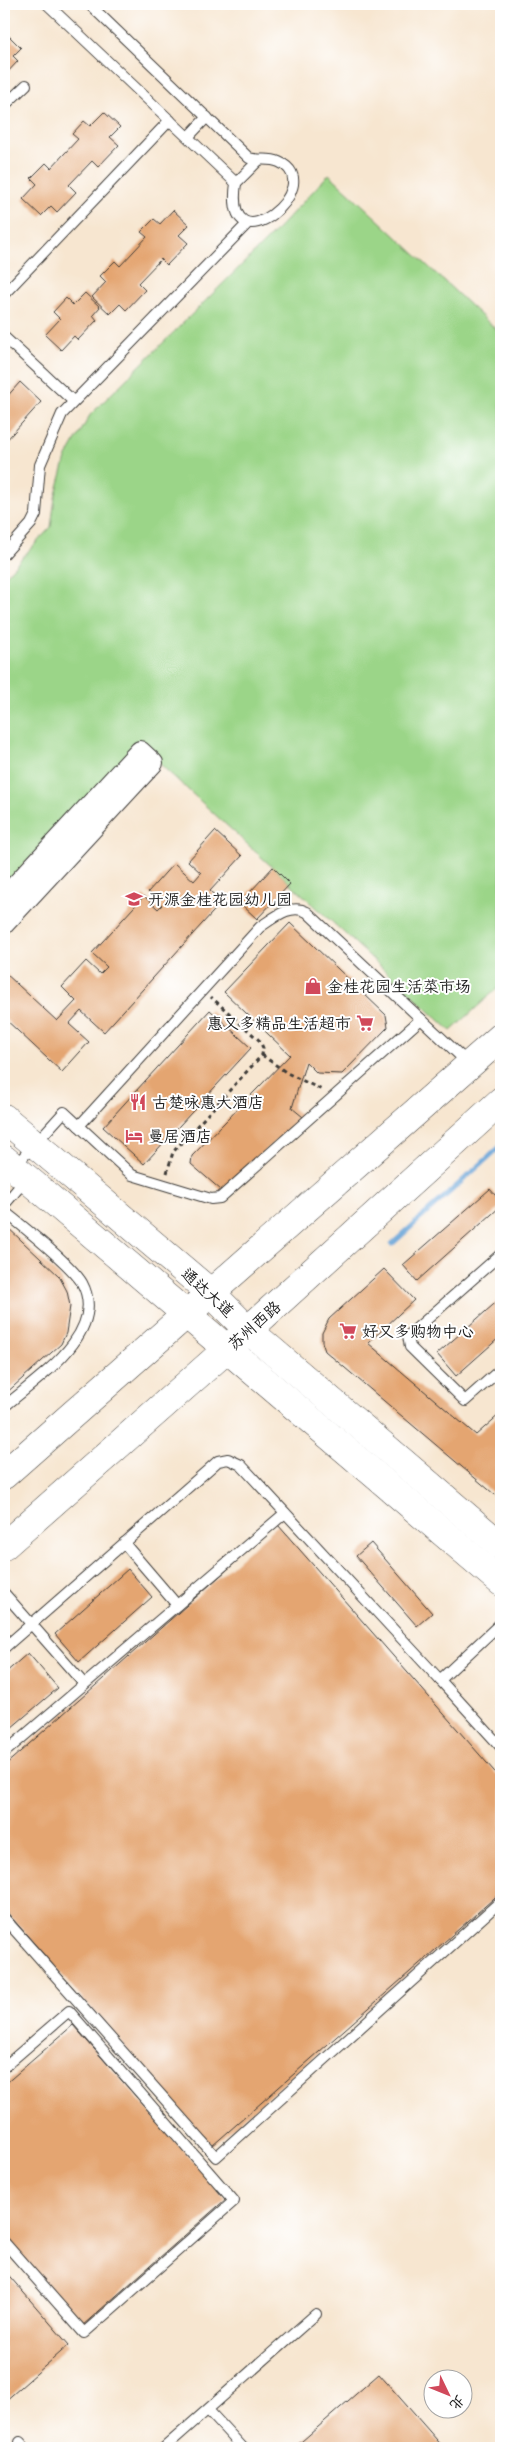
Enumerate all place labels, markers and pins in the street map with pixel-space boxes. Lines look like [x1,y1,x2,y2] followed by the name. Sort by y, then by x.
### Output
[148,888,292,910] place label: 开源金桂花园幼儿园
[124,889,144,909] school or university icon: 开源金桂花园幼儿园
[327,975,471,997] place label: 金桂花园生活菜市场
[303,976,323,996] shop icon: 金桂花园生活菜市场
[207,1012,351,1034] place label: 惠又多精品生活超市
[355,1013,375,1033] supermarket icon: 惠又多精品生活超市
[152,1091,264,1113] place label: 古楚咏惠大酒店
[128,1092,148,1112] restaurant icon: 古楚咏惠大酒店
[148,1125,212,1147] place label: 曼居酒店
[124,1126,144,1146] hotel icon: 曼居酒店
[362,1320,474,1342] place label: 好又多购物中心
[338,1321,358,1341] supermarket icon: 好又多购物中心

